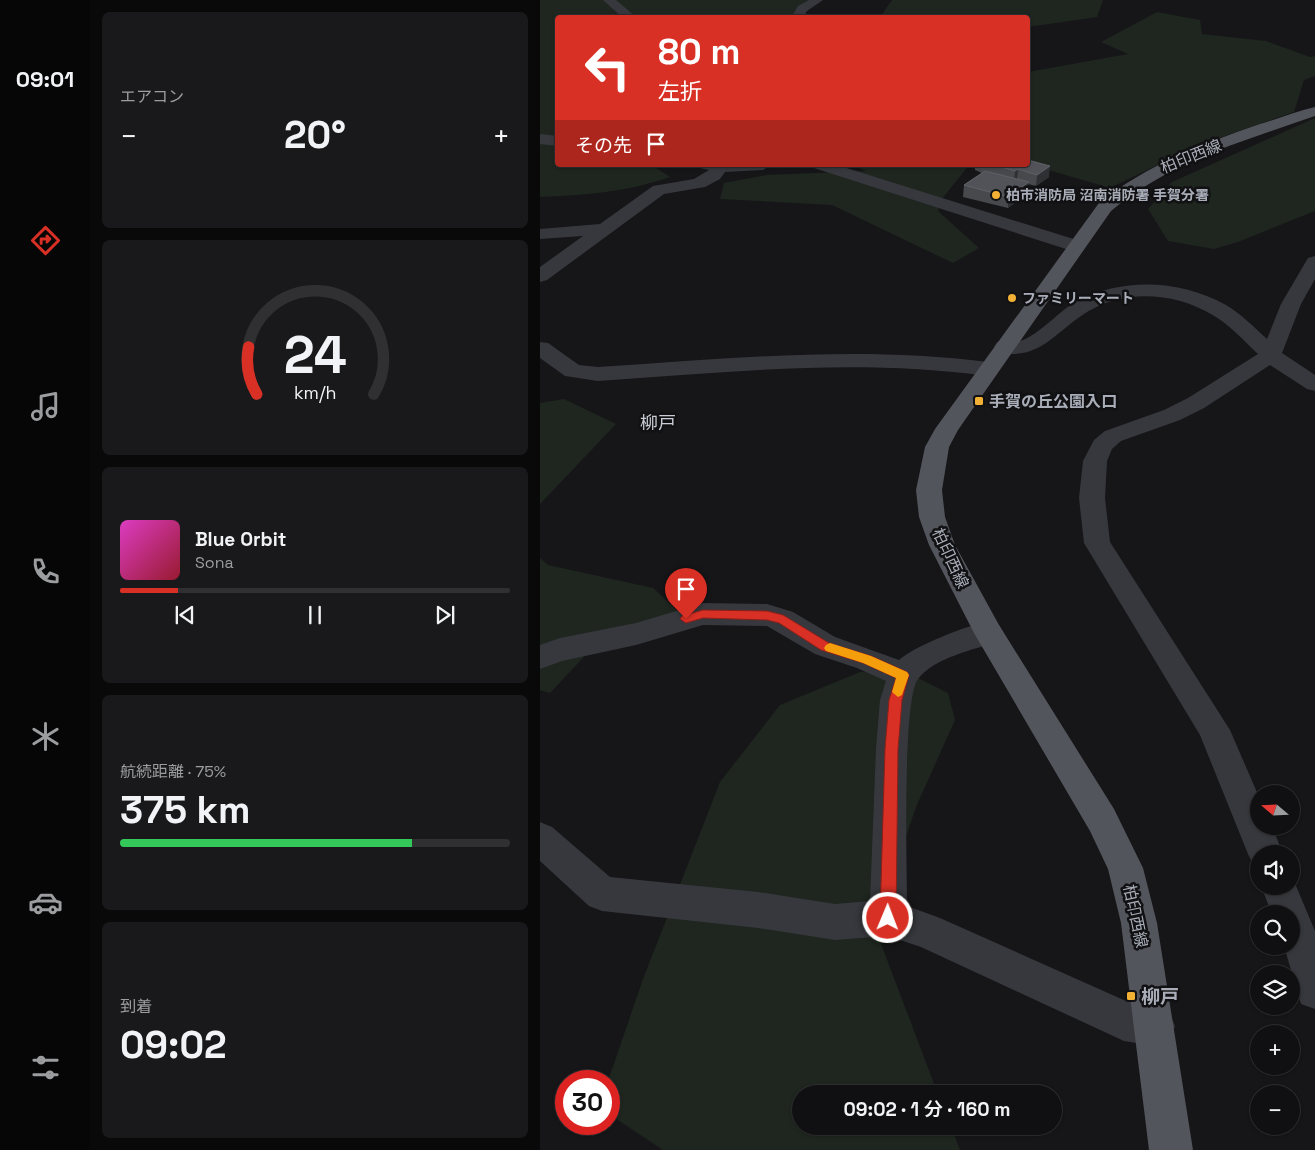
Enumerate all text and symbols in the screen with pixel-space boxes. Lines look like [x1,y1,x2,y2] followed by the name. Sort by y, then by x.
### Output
[658,30,740,74] text: 80 m
[575,35,640,100] icon: left
[16,65,74,93] text: 09:01
[658,77,702,105] text: 左折
[120,86,184,107] text: エアコン
[284,111,346,159] text: 20°
[120,118,137,154] text: −
[493,118,510,154] text: +
[642,130,670,158] icon: arrive
[575,133,632,158] text: その先
[1158,135,1225,178] street label: 柏印西線
[1006,186,1209,204] place label: 柏市消防局 沼南消防署 手賀分署
[990,189,1002,201] marker: 柏市消防局 沼南消防署 手賀分署
[28,223,63,258] icon: directions
[1022,289,1134,307] place label: ファミリーマート
[1006,292,1018,304] marker: ファミリーマート
[283,322,347,388] text: 24
[294,381,336,404] text: km/h
[28,389,63,424] icon: music
[989,391,1117,412] place label: 手賀の丘公園入口
[973,395,985,407] marker: 手賀の丘公園入口
[640,411,676,434] district label: 柳戸
[928,525,974,592] street label: 柏印西線
[195,527,286,552] text: Blue Orbit
[195,552,234,573] text: Sona
[28,554,63,589] icon: phone
[665,568,707,619] pin
[672,575,700,603] icon: arrive
[171,601,199,629] icon: previous
[301,601,329,629] icon: pause
[431,601,459,629] icon: next
[28,719,63,754] icon: climate
[120,761,226,782] text: 航続距離 · 75%
[1250,785,1300,835] north arrow
[1250,785,1300,1135] map controls
[120,786,251,834] text: 375 km
[1250,845,1300,895] button: sound
[1119,883,1152,950] street label: 柏印西線
[28,885,63,920] icon: car
[861,891,913,943] position arrow
[1250,905,1300,955] button: search
[1250,965,1300,1015] button: layers
[1141,984,1179,1009] place label: 柳戸
[1125,990,1137,1002] marker: 柳戸
[120,996,152,1017] text: 到着
[120,1021,227,1069] text: 09:02
[1250,1025,1300,1075] button: +
[28,1050,63,1085] icon: filters
[555,1070,620,1135] speed limit sign: 30
[1250,1085,1300,1135] button: −
[843,1097,1011,1122] text: 09:02 · 1 分 · 160 m

